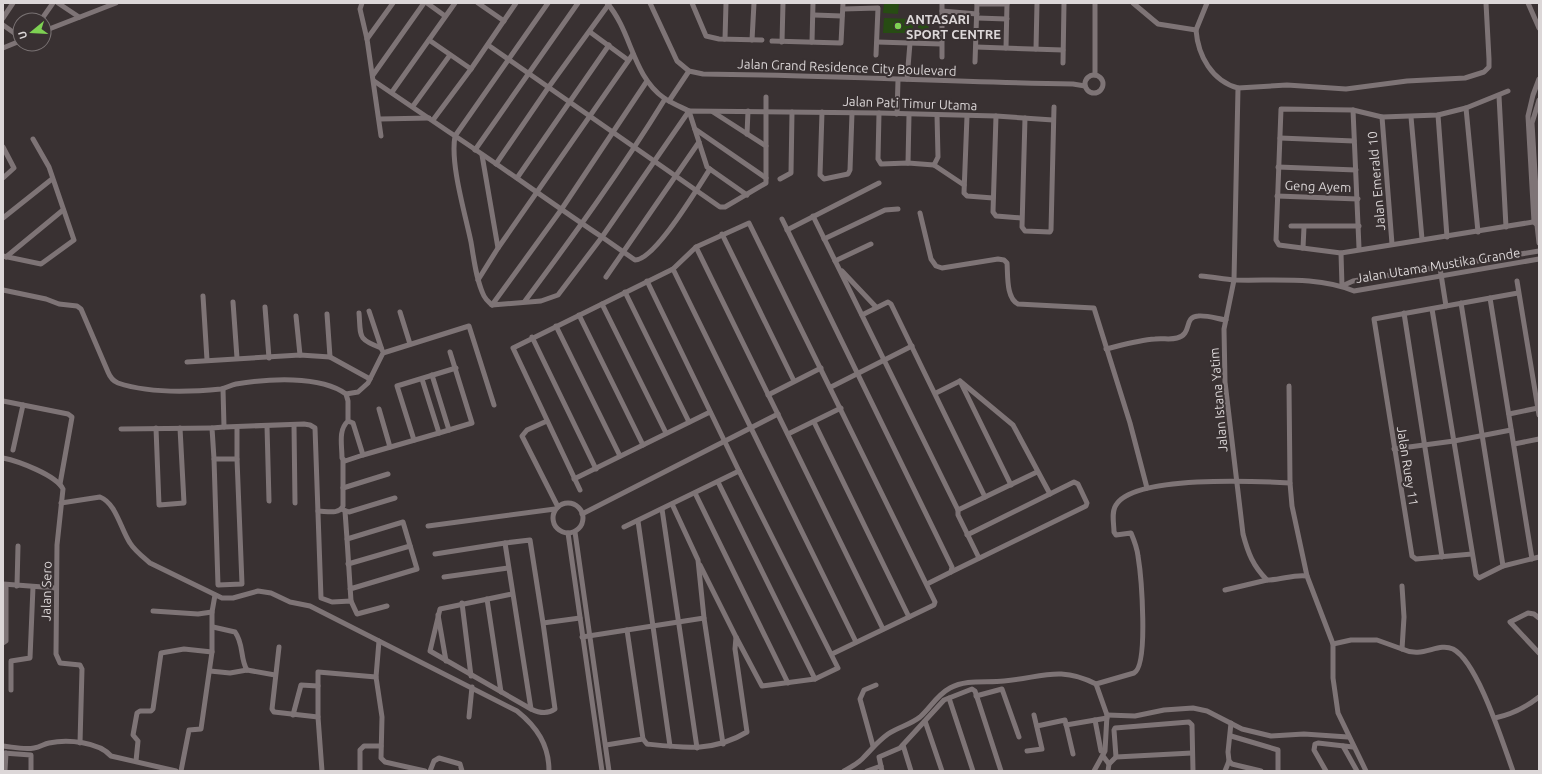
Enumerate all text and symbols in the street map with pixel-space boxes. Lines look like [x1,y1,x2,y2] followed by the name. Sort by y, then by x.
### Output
[12,12,52,52] north arrow
[906,12,1001,41] place label: ANTASARI SPORT CENTRE
[893,21,903,31] marker: ANTASARI SPORT CENTRE
[16,30,29,41] text: U
[737,56,957,78] street label: Jalan Grand Residence City Boulevard
[842,94,978,112] street label: Jalan Pati Timur Utama
[1365,131,1387,231] street label: Jalan Emerald 10
[1284,178,1352,194] street label: Geng Ayem
[1355,245,1521,285] street label: Jalan Utama Mustika Grande
[1206,347,1230,453] street label: Jalan Istana Yatim
[1395,425,1421,507] street label: Jalan Ruey 11
[38,561,54,621] street label: Jalan Sero

